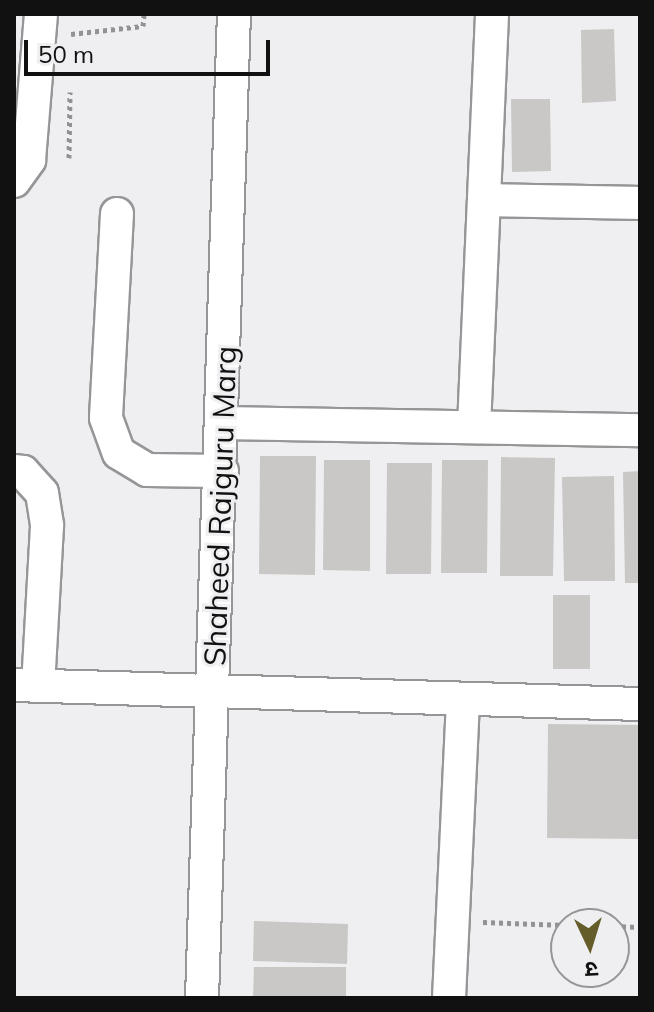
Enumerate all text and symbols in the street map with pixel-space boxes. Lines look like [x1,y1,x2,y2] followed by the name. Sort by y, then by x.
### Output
[28,24,274,74] scale bar
[38,39,94,69] text: 50 m
[196,345,244,667] street label: Shaheed Rajguru Marg
[550,908,630,988] north arrow
[584,956,599,984] text: उ

